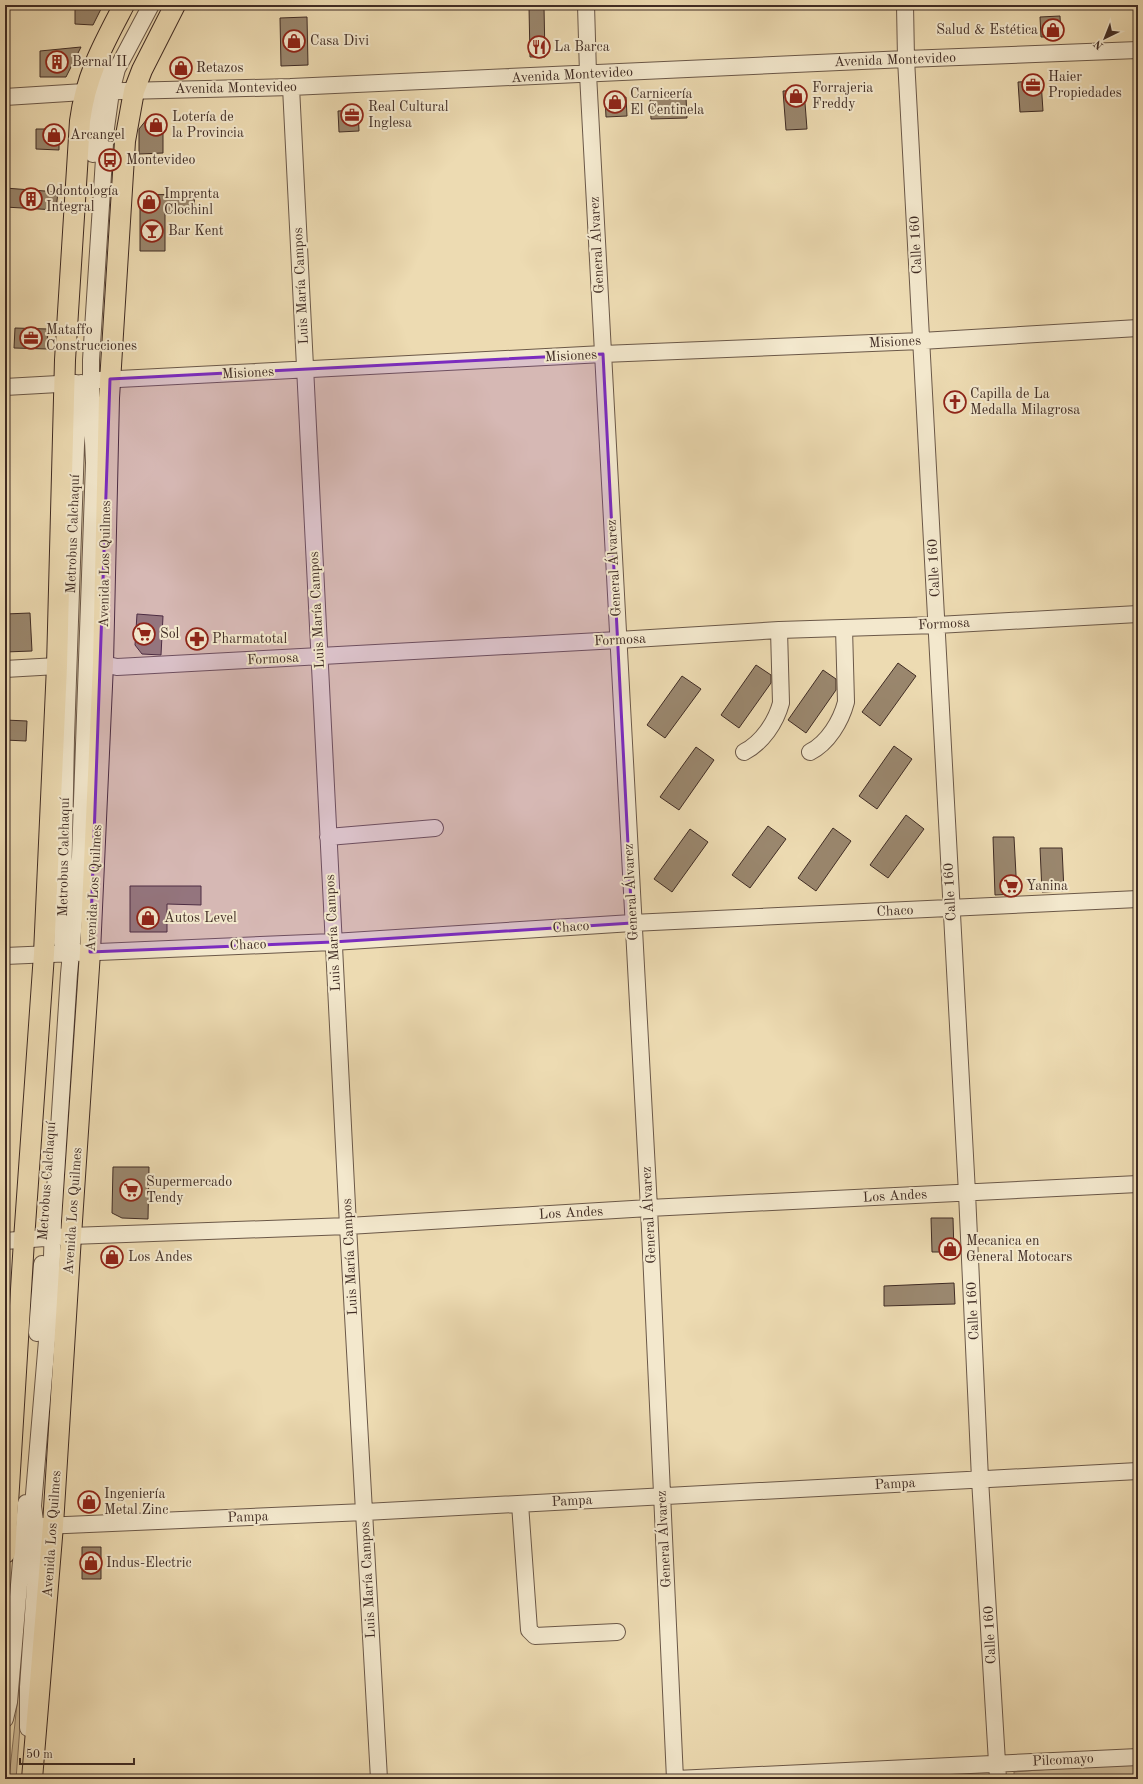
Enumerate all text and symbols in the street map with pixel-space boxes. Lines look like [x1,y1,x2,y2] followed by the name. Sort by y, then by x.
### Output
[1040,17,1066,43] shop icon: Salud & Estética
[1085,18,1125,58] north arrow
[936,23,1038,37] place label: Salud & Estética
[281,28,307,54] shop icon: Casa Divi
[310,34,369,48] place label: Casa Divi
[526,34,552,60] restaurant icon: La Barca
[1092,37,1106,51] text: N
[554,40,610,54] place label: La Barca
[44,49,70,75] building icon: Bernal II
[834,51,956,69] street label: Avenida Montevideo
[72,55,127,69] place label: Bernal II
[168,55,194,81] shop icon: Retazos
[196,61,243,75] place label: Retazos
[511,65,633,85] street label: Avenida Montevideo
[1048,70,1122,100] place label: Haier Propiedades
[1020,72,1046,98] office icon: Haier Propiedades
[175,80,297,96] street label: Avenida Montevideo
[812,81,873,111] place label: Forrajeria Freddy
[783,83,809,109] shop icon: Forrajeria Freddy
[630,87,704,117] place label: Carnicería El Centinela
[602,89,628,115] shop icon: Carnicería El Centinela
[368,100,449,130] place label: Real Cultural Inglesa
[339,102,365,128] office icon: Real Cultural Inglesa
[172,110,244,140] place label: Lotería de la Provincia
[143,112,169,138] shop icon: Lotería de la Provincia
[41,122,67,148] shop icon: Arcangel
[70,128,125,142] place label: Arcangel
[97,147,123,173] bus stop icon: Montevideo
[126,153,196,167] place label: Montevideo
[46,184,119,214] place label: Odontología Integral
[18,186,44,212] building icon: Odontología Integral
[164,187,220,217] place label: Imprenta Clochinl
[136,189,162,215] shop icon: Imprenta Clochinl
[584,196,607,294] street label: General Álvarez
[907,215,925,275] street label: Calle 160
[139,218,165,244] bar icon: Bar Kent
[168,224,224,238] place label: Bar Kent
[291,227,311,345] street label: Luis María Campos
[46,323,137,353] place label: Mataffo Construcciones
[18,325,44,351] office icon: Mataffo Construcciones
[868,334,922,350] street label: Misiones
[544,348,598,364] street label: Misiones
[221,365,275,381] street label: Misiones
[970,387,1080,417] place label: Capilla de La Medalla Milagrosa
[942,389,968,415] church icon: Capilla de La Medalla Milagrosa
[64,474,82,594] street label: Metrobus Calchaquí
[97,500,113,628] street label: Avenida Los Quilmes
[601,519,624,617] street label: General Álvarez
[925,538,943,598] street label: Calle 160
[307,551,327,669] street label: Luis María Campos
[918,616,971,632] street label: Formosa
[131,621,157,647] supermarket icon: Sol
[184,626,210,652] pharmacy icon: Pharmatotal
[160,627,180,641] place label: Sol
[212,632,287,646] place label: Pharmatotal
[594,632,647,648] street label: Formosa
[247,651,300,667] street label: Formosa
[56,797,72,917] street label: Metrobus Calchaquí
[84,824,104,952] street label: Avenida Los Quilmes
[618,843,641,941] street label: General Álvarez
[941,862,959,922] street label: Calle 160
[998,873,1024,899] supermarket icon: Yanina
[323,874,343,992] street label: Luis María Campos
[1026,879,1068,893] place label: Yanina
[876,903,914,919] street label: Chaco
[135,905,161,931] shop icon: Autos Level
[164,911,237,925] place label: Autos Level
[552,919,590,935] street label: Chaco
[229,937,267,953] street label: Chaco
[36,1121,58,1241] street label: Metrobus Calchaquí
[62,1147,84,1275] street label: Avenida Los Quilmes
[636,1166,659,1264] street label: General Álvarez
[146,1175,232,1205] place label: Supermercado Tendy
[118,1177,144,1203] supermarket icon: Supermercado Tendy
[862,1187,928,1205] street label: Los Andes
[340,1198,360,1316] street label: Luis María Campos
[538,1204,604,1222] street label: Los Andes
[966,1234,1072,1264] place label: Mecanica en General Motocars
[937,1236,963,1262] shop icon: Mecanica en General Motocars
[99,1244,125,1270] shop icon: Los Andes
[128,1250,192,1264] place label: Los Andes
[964,1281,982,1341] street label: Calle 160
[41,1470,63,1598] street label: Avenida Los Quilmes
[874,1476,916,1492] street label: Pampa
[104,1487,168,1517] place label: Ingeniería Metal Zinc
[76,1489,102,1515] shop icon: Ingeniería Metal Zinc
[651,1490,674,1588] street label: General Álvarez
[551,1493,593,1509] street label: Pampa
[227,1509,269,1525] street label: Pampa
[358,1521,378,1639] street label: Luis María Campos
[78,1550,104,1576] shop icon: Indus-Electric
[106,1556,192,1570] place label: Indus-Electric
[981,1605,999,1665] street label: Calle 160
[20,1740,134,1766] scale bar
[26,1748,53,1761] text: 50 m
[1032,1751,1094,1769] street label: Pilcomayo

